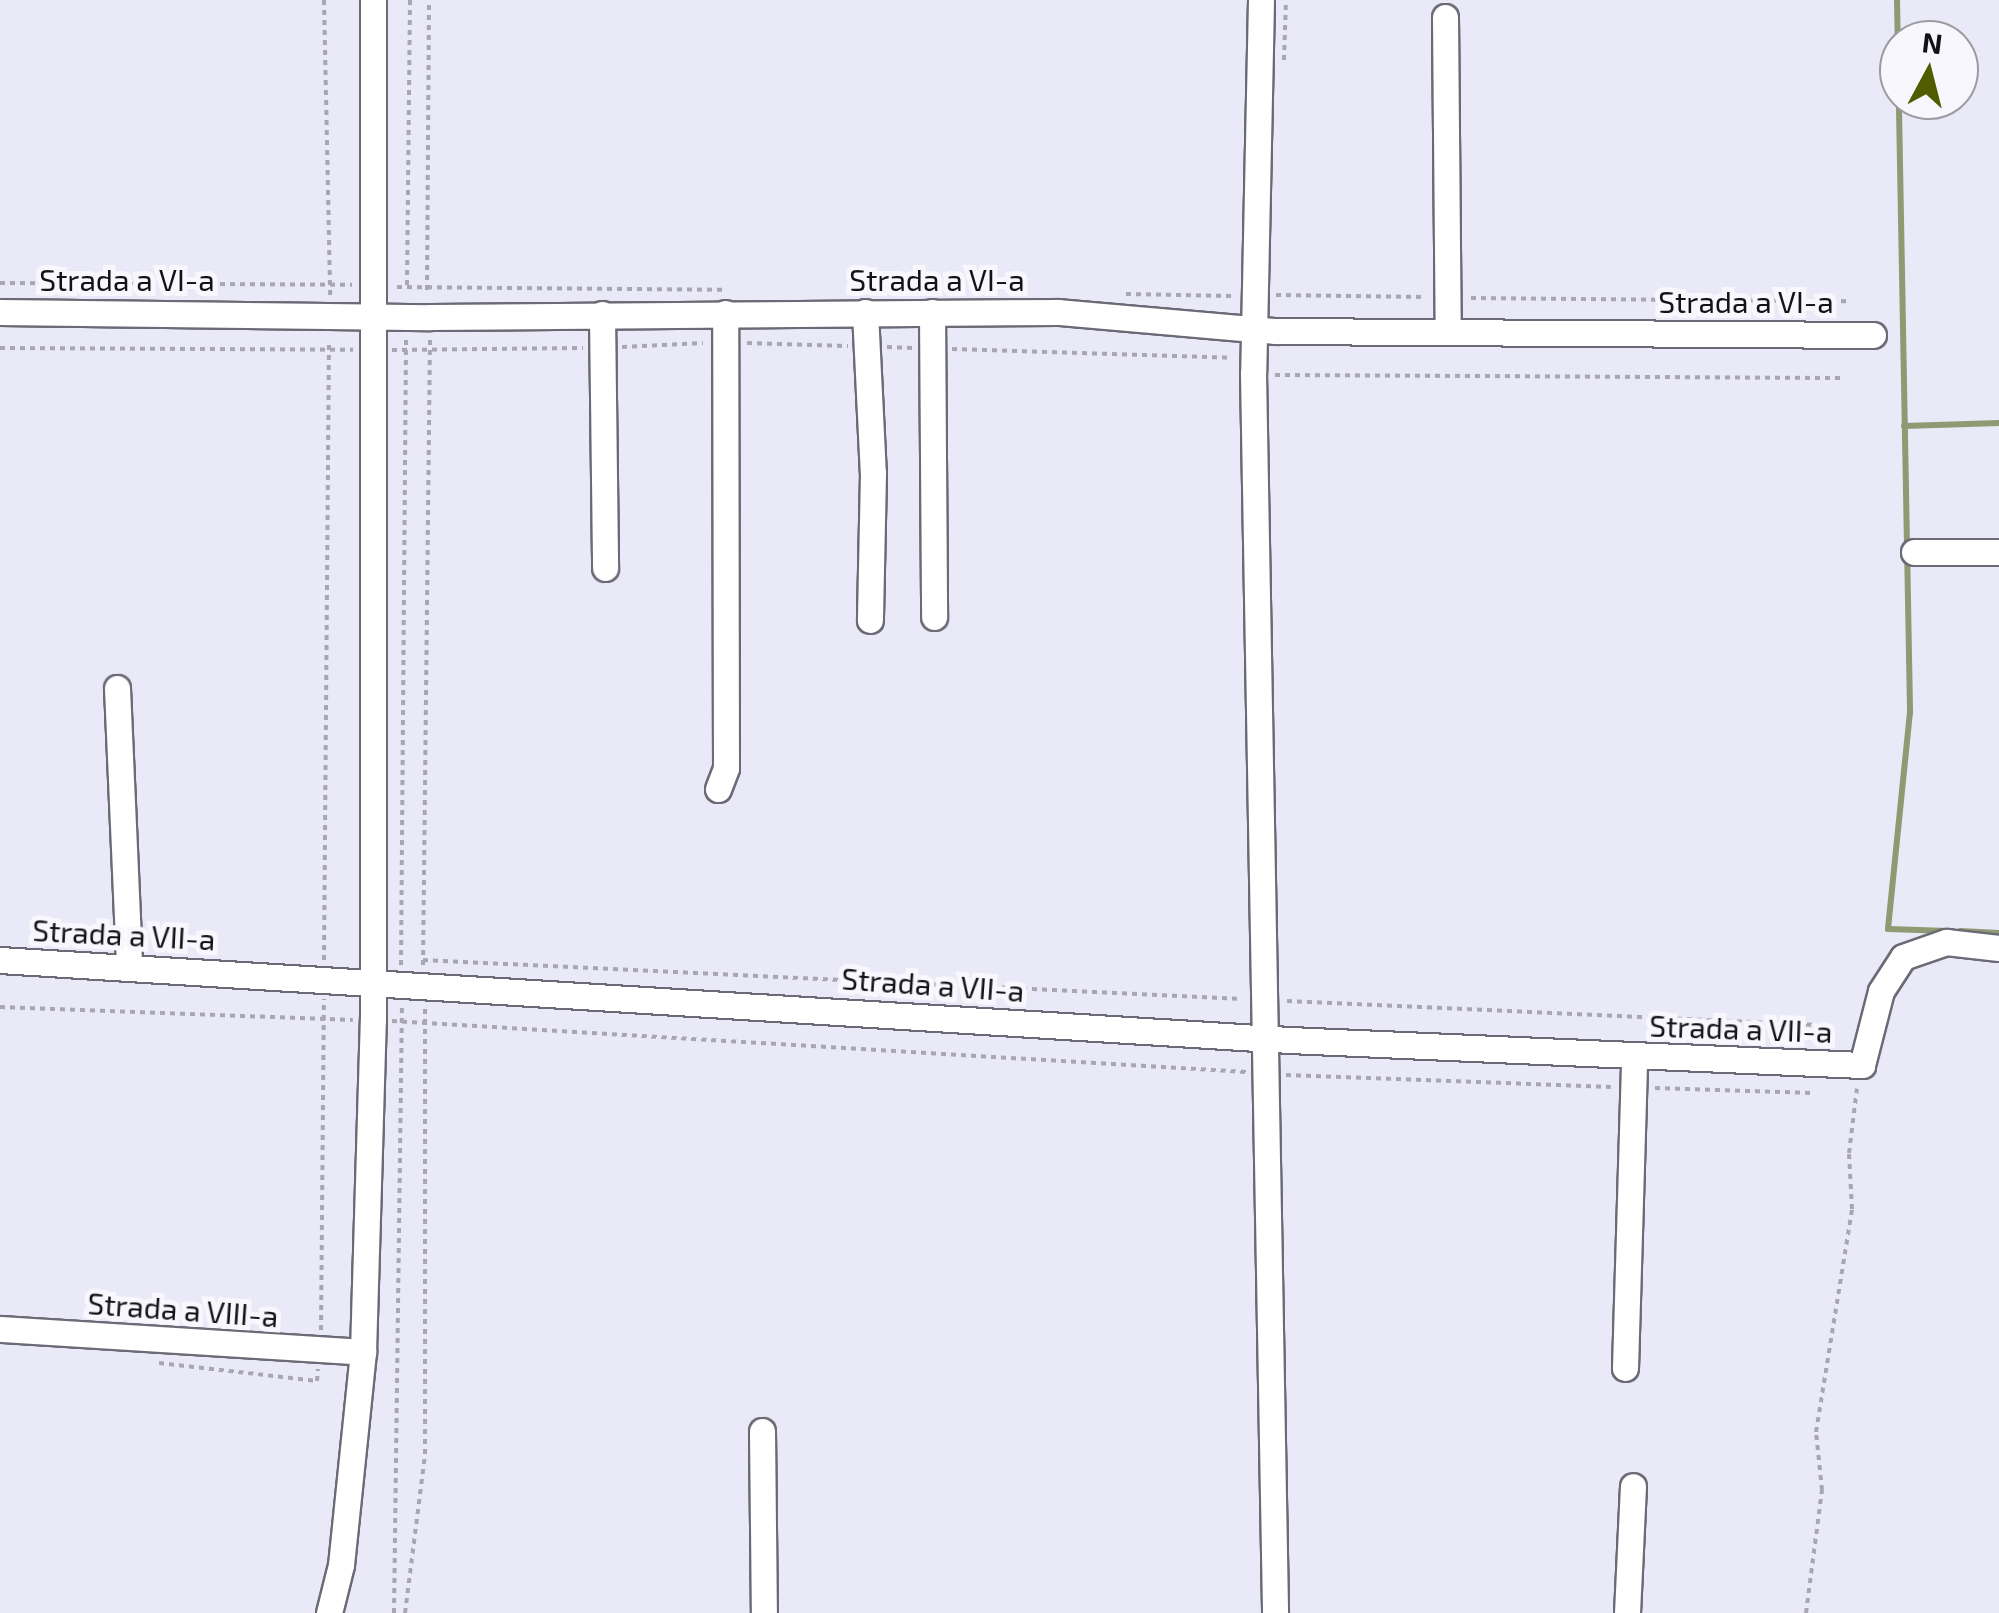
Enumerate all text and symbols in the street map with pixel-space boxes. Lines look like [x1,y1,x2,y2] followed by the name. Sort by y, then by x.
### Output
[1879,20,1979,120] north arrow
[1920,24,1945,60] text: N
[39,261,215,297] street label: Strada a VI-a
[849,261,1025,297] street label: Strada a VI-a
[1658,283,1834,319] street label: Strada a VI-a
[31,911,217,957] street label: Strada a VII-a
[840,960,1026,1008] street label: Strada a VII-a
[1648,1007,1834,1049] street label: Strada a VII-a
[86,1284,280,1334] street label: Strada a VIII-a

